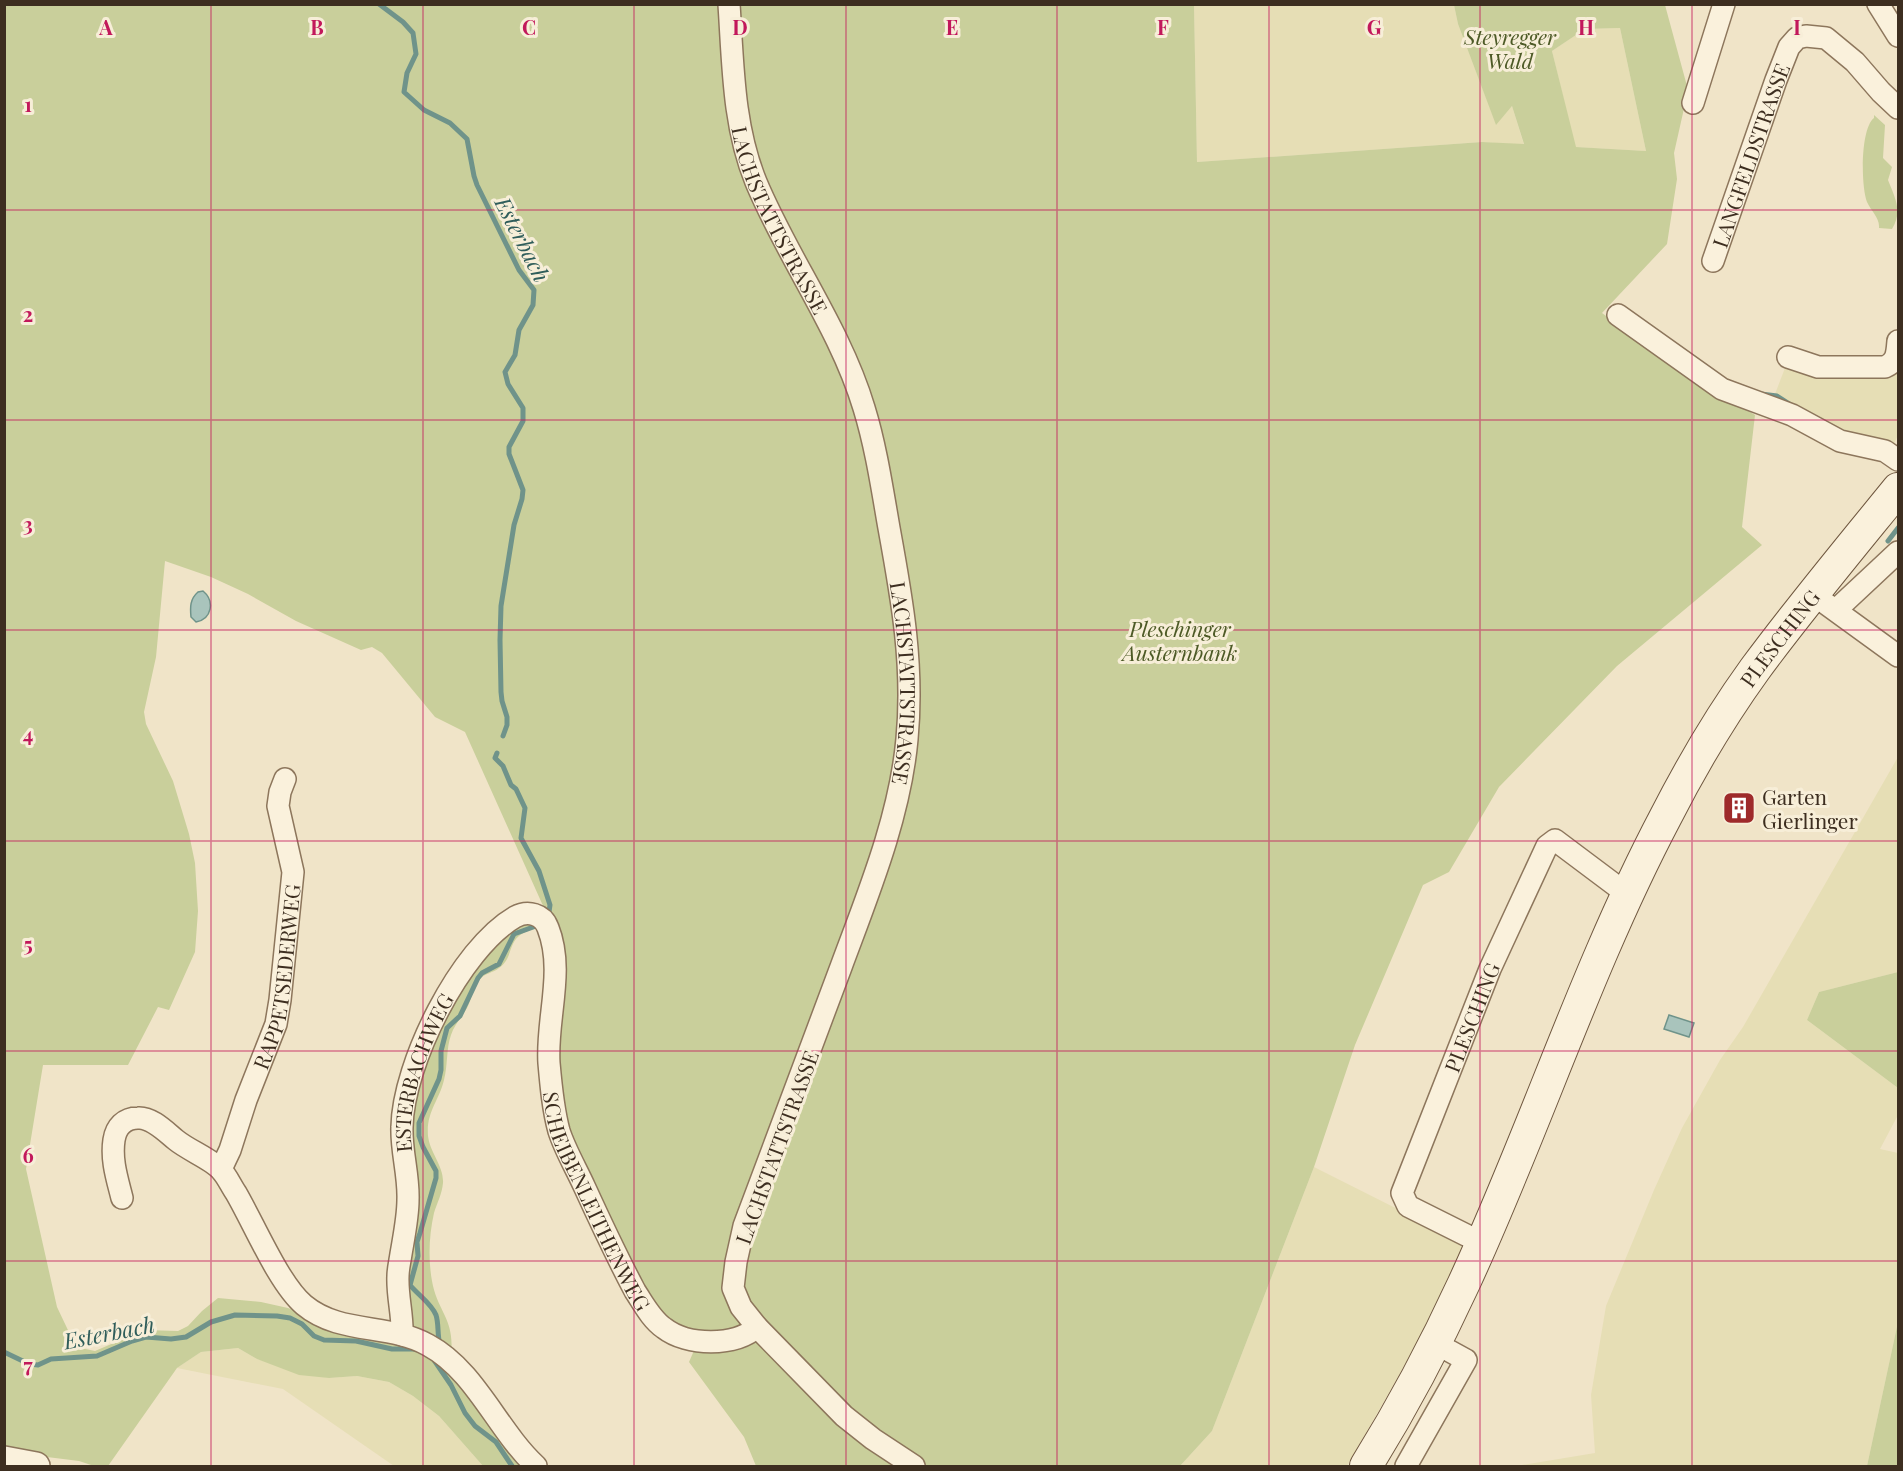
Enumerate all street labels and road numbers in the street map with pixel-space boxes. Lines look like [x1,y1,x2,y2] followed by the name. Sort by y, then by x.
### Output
[1705,59,1795,251] street label: LANGFELDSTRASSE
[726,124,835,319] street label: LACHSTATTSTRASSE
[885,580,923,787] street label: LACHSTATTSTRASSE
[1733,583,1825,692] street label: PLESCHING
[246,883,306,1073] street label: RAPPETSEDERWEG
[1437,958,1505,1076] street label: PLESCHING
[388,988,459,1154] street label: ESTERBACHWEG
[728,1046,824,1248] street label: LACHSTATTSTRASSE
[538,1090,658,1316] street label: SCHEIBENLEITHENWEG

